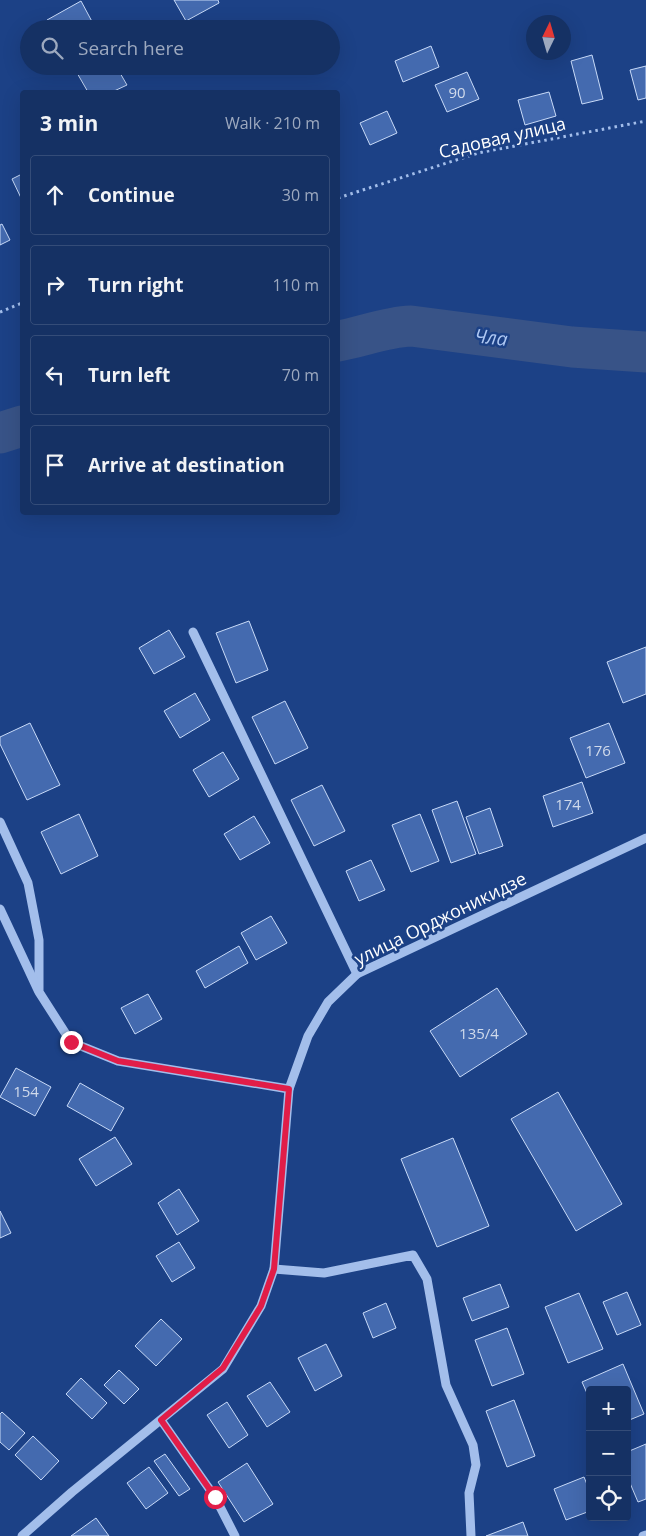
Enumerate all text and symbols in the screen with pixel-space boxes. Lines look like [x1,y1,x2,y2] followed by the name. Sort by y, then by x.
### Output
[526,15,571,60] north arrow
[20,20,340,75] search box
[38,34,66,62] icon: search
[78,35,184,61] text: Search here
[448,82,466,102] house number: 90
[40,109,98,137] text: 3 min
[436,111,568,163] street label: Садовая улица
[225,112,320,134] text: Walk · 210 m
[41,181,69,209] icon: ahead
[88,182,175,208] text: Continue
[282,184,319,206] text: 30 m
[41,271,69,299] icon: right
[88,272,183,298] text: Turn right
[273,274,319,296] text: 110 m
[473,322,509,352] water label: Чла
[41,361,69,389] icon: left
[88,362,170,388] text: Turn left
[282,364,319,386] text: 70 m
[41,451,69,479] icon: arrive
[88,452,285,478] text: Arrive at destination
[585,740,611,760] house number: 176
[555,794,581,814] house number: 174
[350,866,530,970] street label: улица Орджоникидзе
[459,1023,499,1043] house number: 135/4
[60,1031,83,1054] route end
[13,1081,39,1101] house number: 154
[586,1386,631,1521] map controls
[586,1386,631,1431] button: +
[586,1431,631,1476] button: −
[586,1476,631,1521] button: locate
[204,1486,227,1509] route start

